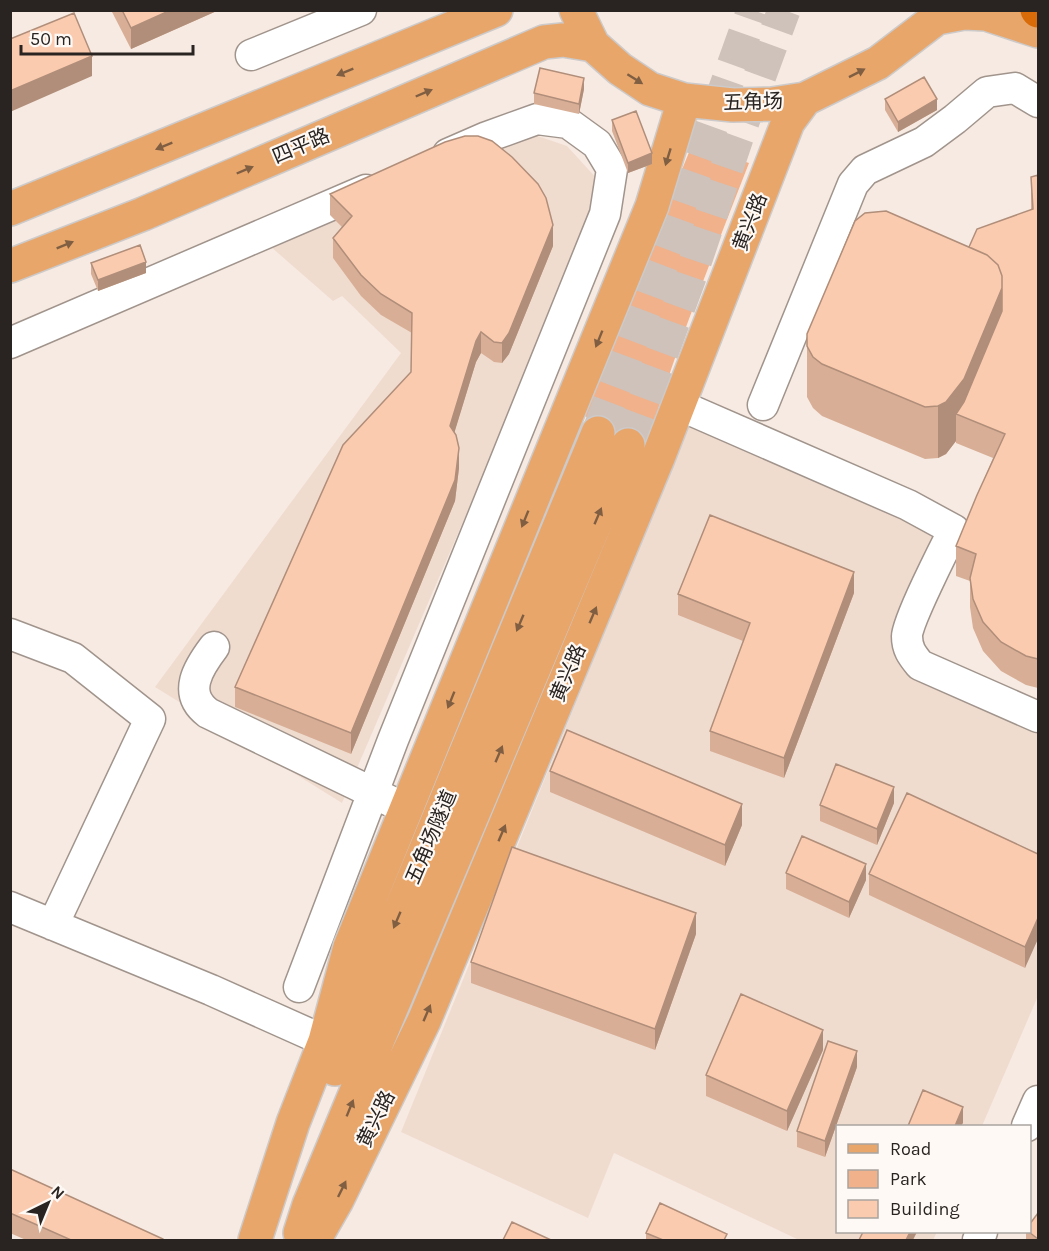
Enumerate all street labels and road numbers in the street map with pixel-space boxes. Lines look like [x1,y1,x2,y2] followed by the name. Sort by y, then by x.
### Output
[723,89,783,115] street label: 五角场
[269,124,333,168] street label: 四平路
[729,190,771,254] street label: 黄兴路
[546,641,590,705] street label: 黄兴路
[401,786,461,888] street label: 五角场隧道
[353,1087,399,1151] street label: 黄兴路

